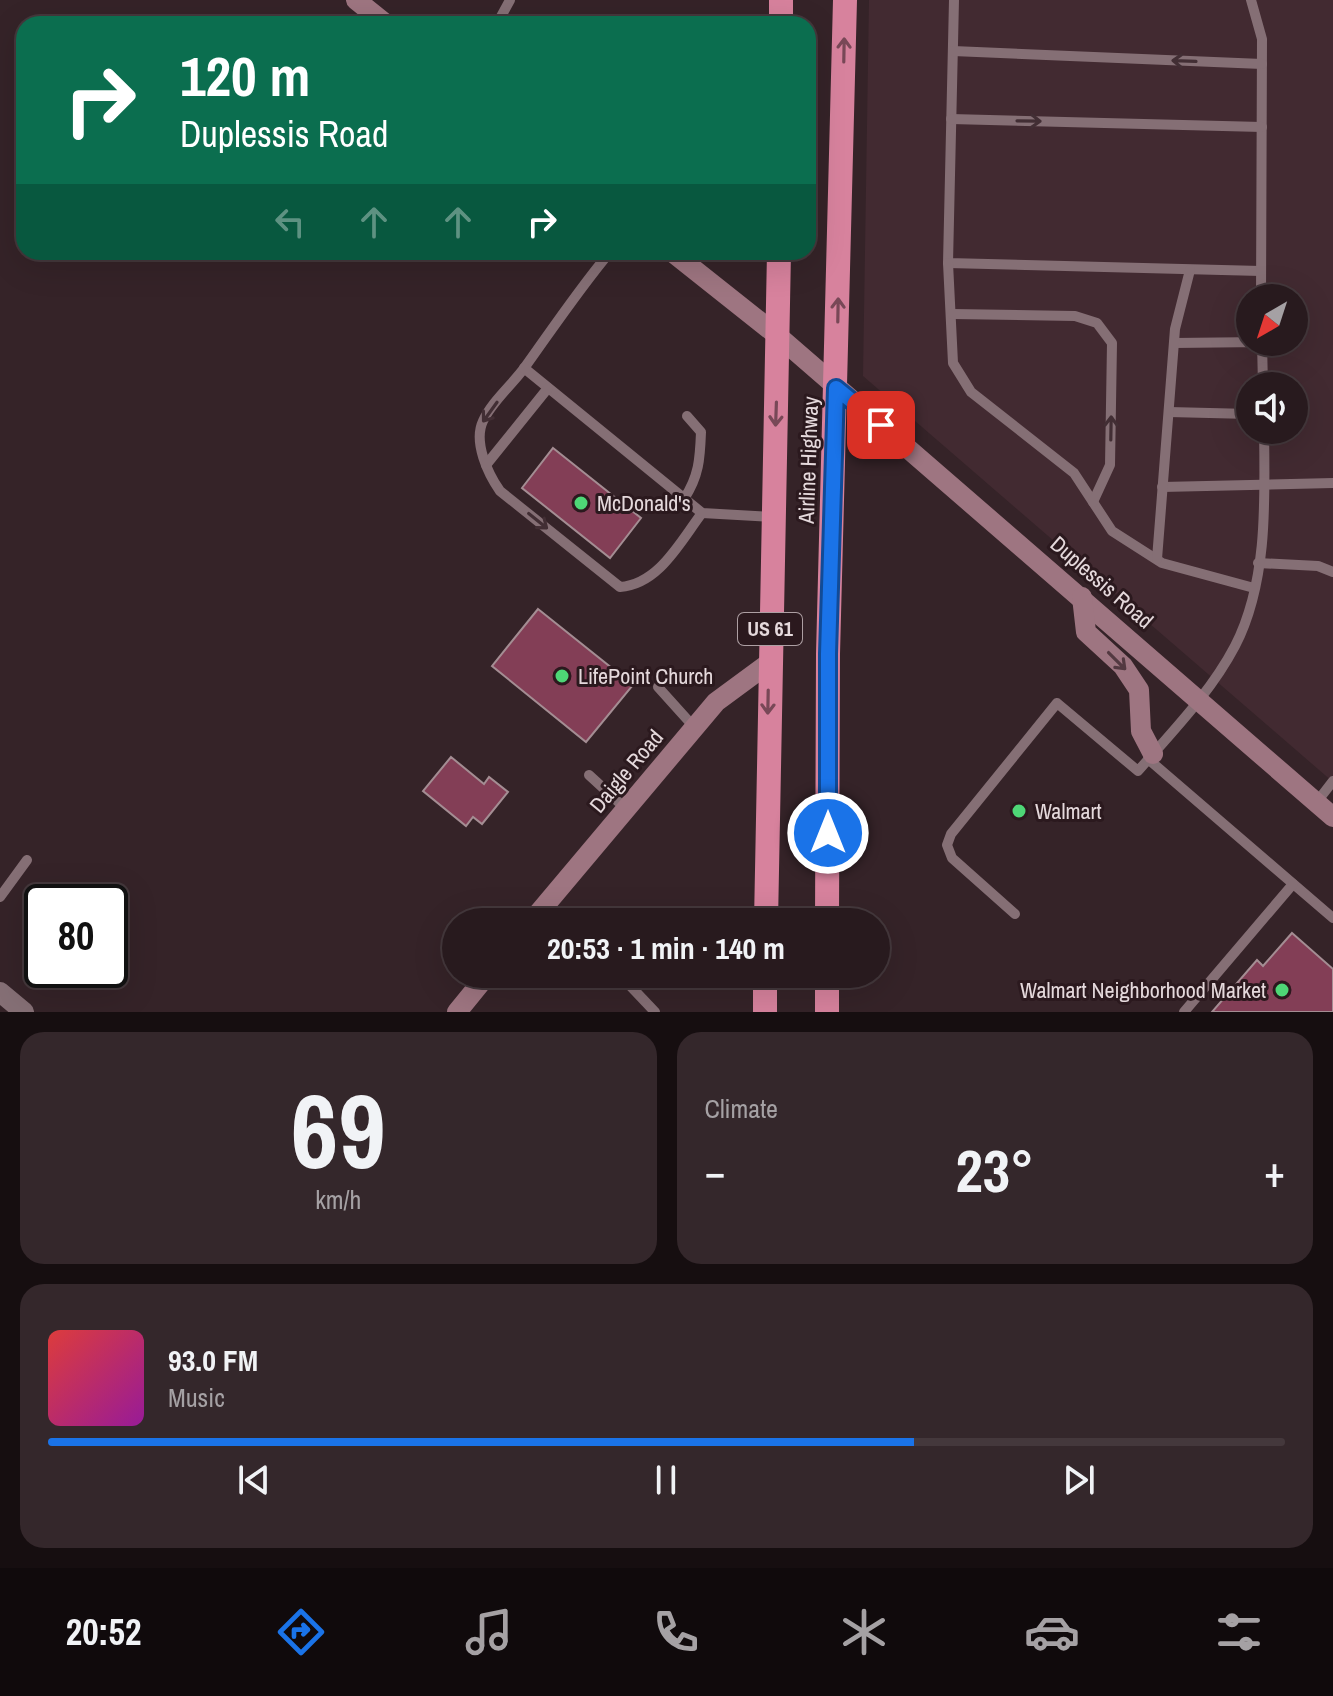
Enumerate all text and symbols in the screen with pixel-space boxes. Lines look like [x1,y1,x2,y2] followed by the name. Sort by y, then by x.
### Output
[836,37,852,64] one-way arrow
[180,38,310,113] text: 120 m
[48,48,152,152] icon: right
[1171,53,1198,68] one-way arrow
[180,110,388,158] text: Duplessis Road
[1015,113,1042,129] one-way arrow
[268,200,312,244] icon: left
[352,200,396,244] icon: ahead
[436,200,480,244] icon: ahead
[520,200,564,244] icon: right
[1236,284,1308,356] north arrow
[1236,284,1308,444] map controls
[830,297,846,324] one-way arrow
[1236,372,1308,444] button: sound
[847,391,915,459] pin
[791,396,825,525] street label: Airline Highway
[768,400,784,427] one-way arrow
[482,401,498,423] one-way arrow
[859,403,903,447] icon: arrive
[1103,415,1118,442] one-way arrow
[597,488,691,518] place label: McDonald's
[572,494,590,512] marker: McDonald's
[527,513,548,530] one-way arrow
[1044,529,1160,635] street label: Duplessis Road
[738,613,802,645] road number: US 61
[1107,651,1126,670] one-way arrow
[578,661,713,691] place label: LifePoint Church
[553,667,571,685] marker: LifePoint Church
[760,688,776,715] one-way arrow
[582,723,670,819] street label: Daigle Road
[786,791,870,875] position arrow
[1035,796,1101,826] place label: Walmart
[1010,802,1028,820] marker: Walmart
[24,884,128,988] speed limit sign: 80
[547,928,785,968] text: 20:53 · 1 min · 140 m
[1020,975,1266,1005] place label: Walmart Neighborhood Market
[1273,981,1291,999] marker: Walmart Neighborhood Market
[291,1060,386,1200] text: 69
[705,1091,778,1126] text: Climate
[955,1130,1034,1211] text: 23°
[705,1141,726,1201] text: −
[1264,1141,1285,1201] text: +
[315,1182,361,1217] text: km/h
[168,1340,258,1380] text: 93.0 FM
[168,1380,225,1415] text: Music
[232,1458,276,1502] icon: previous
[644,1458,688,1502] icon: pause
[1057,1458,1101,1502] icon: next
[273,1604,329,1660] icon: directions
[461,1604,517,1660] icon: music
[648,1604,704,1660] icon: phone
[836,1604,892,1660] icon: climate
[1024,1604,1080,1660] icon: car
[1211,1604,1267,1660] icon: filters
[66,1608,141,1656] text: 20:52

